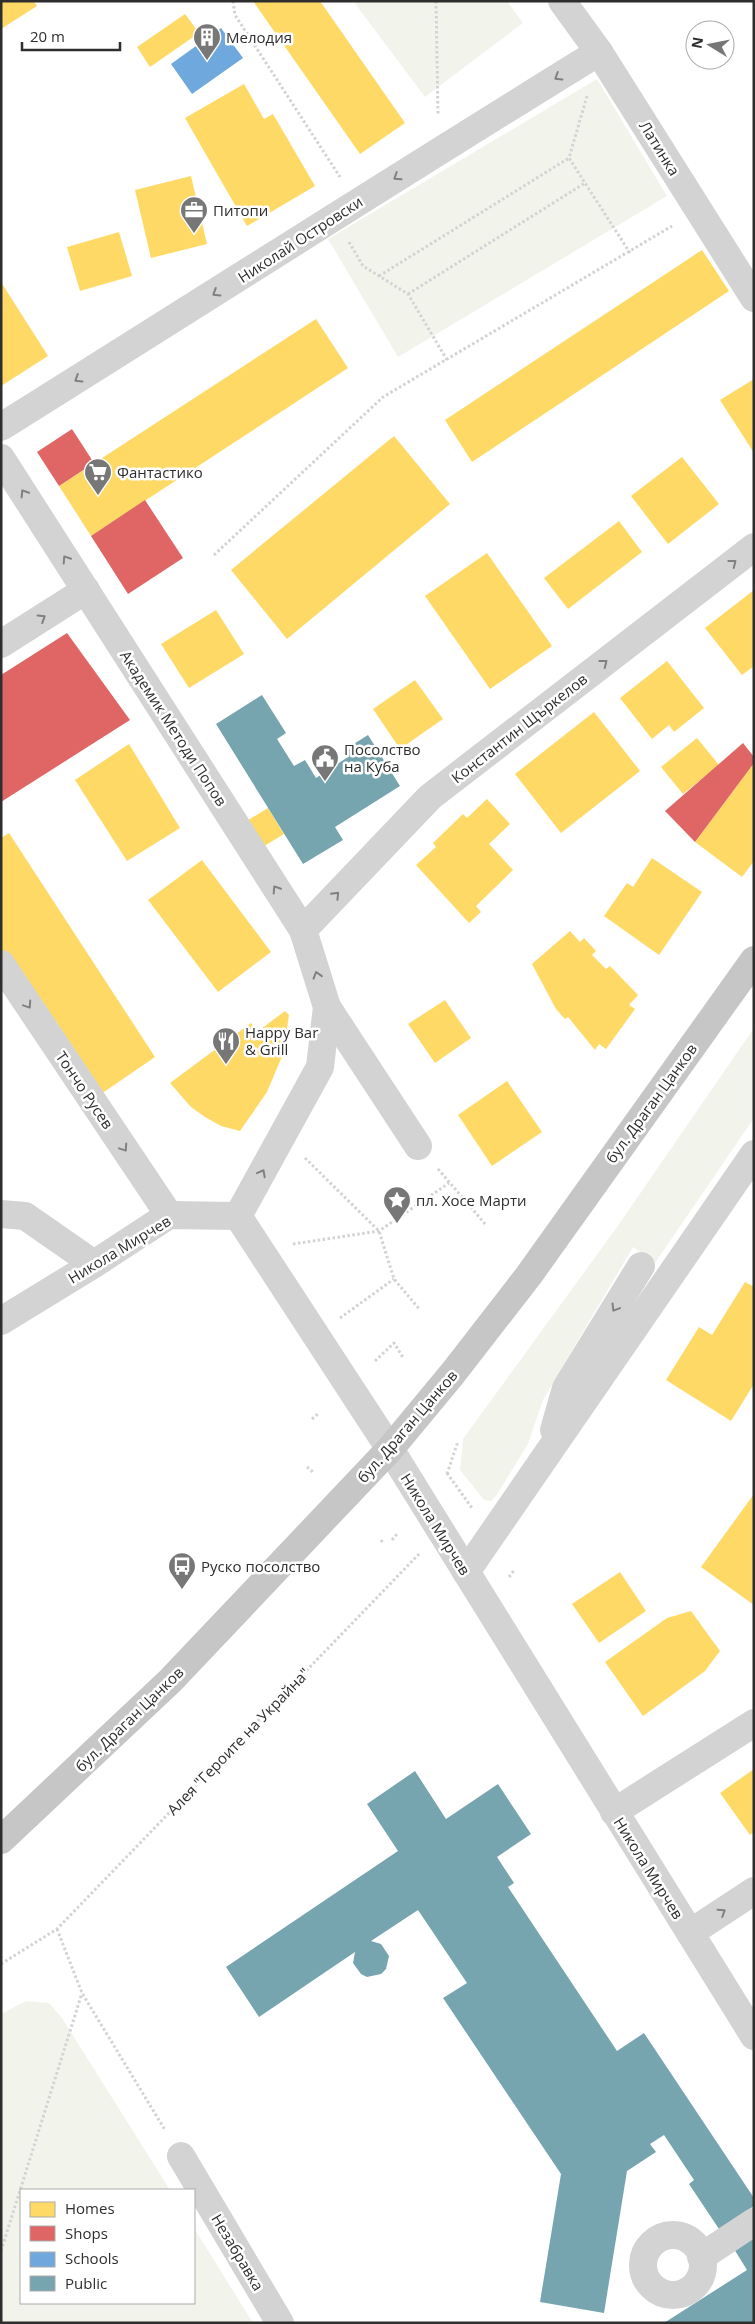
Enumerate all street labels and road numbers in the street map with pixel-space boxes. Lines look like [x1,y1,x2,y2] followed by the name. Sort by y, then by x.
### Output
[635,117,685,179] street label: Латинка
[234,191,366,287] street label: Николай Островски
[116,646,232,810] street label: Академик Методи Попов
[447,669,591,787] street label: Константин Щъркелов
[601,1039,701,1167] street label: бул. Драган Цанков
[52,1047,118,1133] street label: Тончо Русев
[64,1210,174,1288] street label: Никола Мирчев
[353,1365,461,1487] street label: бул. Драган Цанков
[397,1469,475,1579] street label: Никола Мирчев
[71,1662,187,1776] street label: бул. Драган Цанков
[162,1663,314,1819] street label: Алея "Героите на Украйна"
[610,1813,688,1923] street label: Никола Мирчев
[207,2210,269,2294] street label: Незабравка

